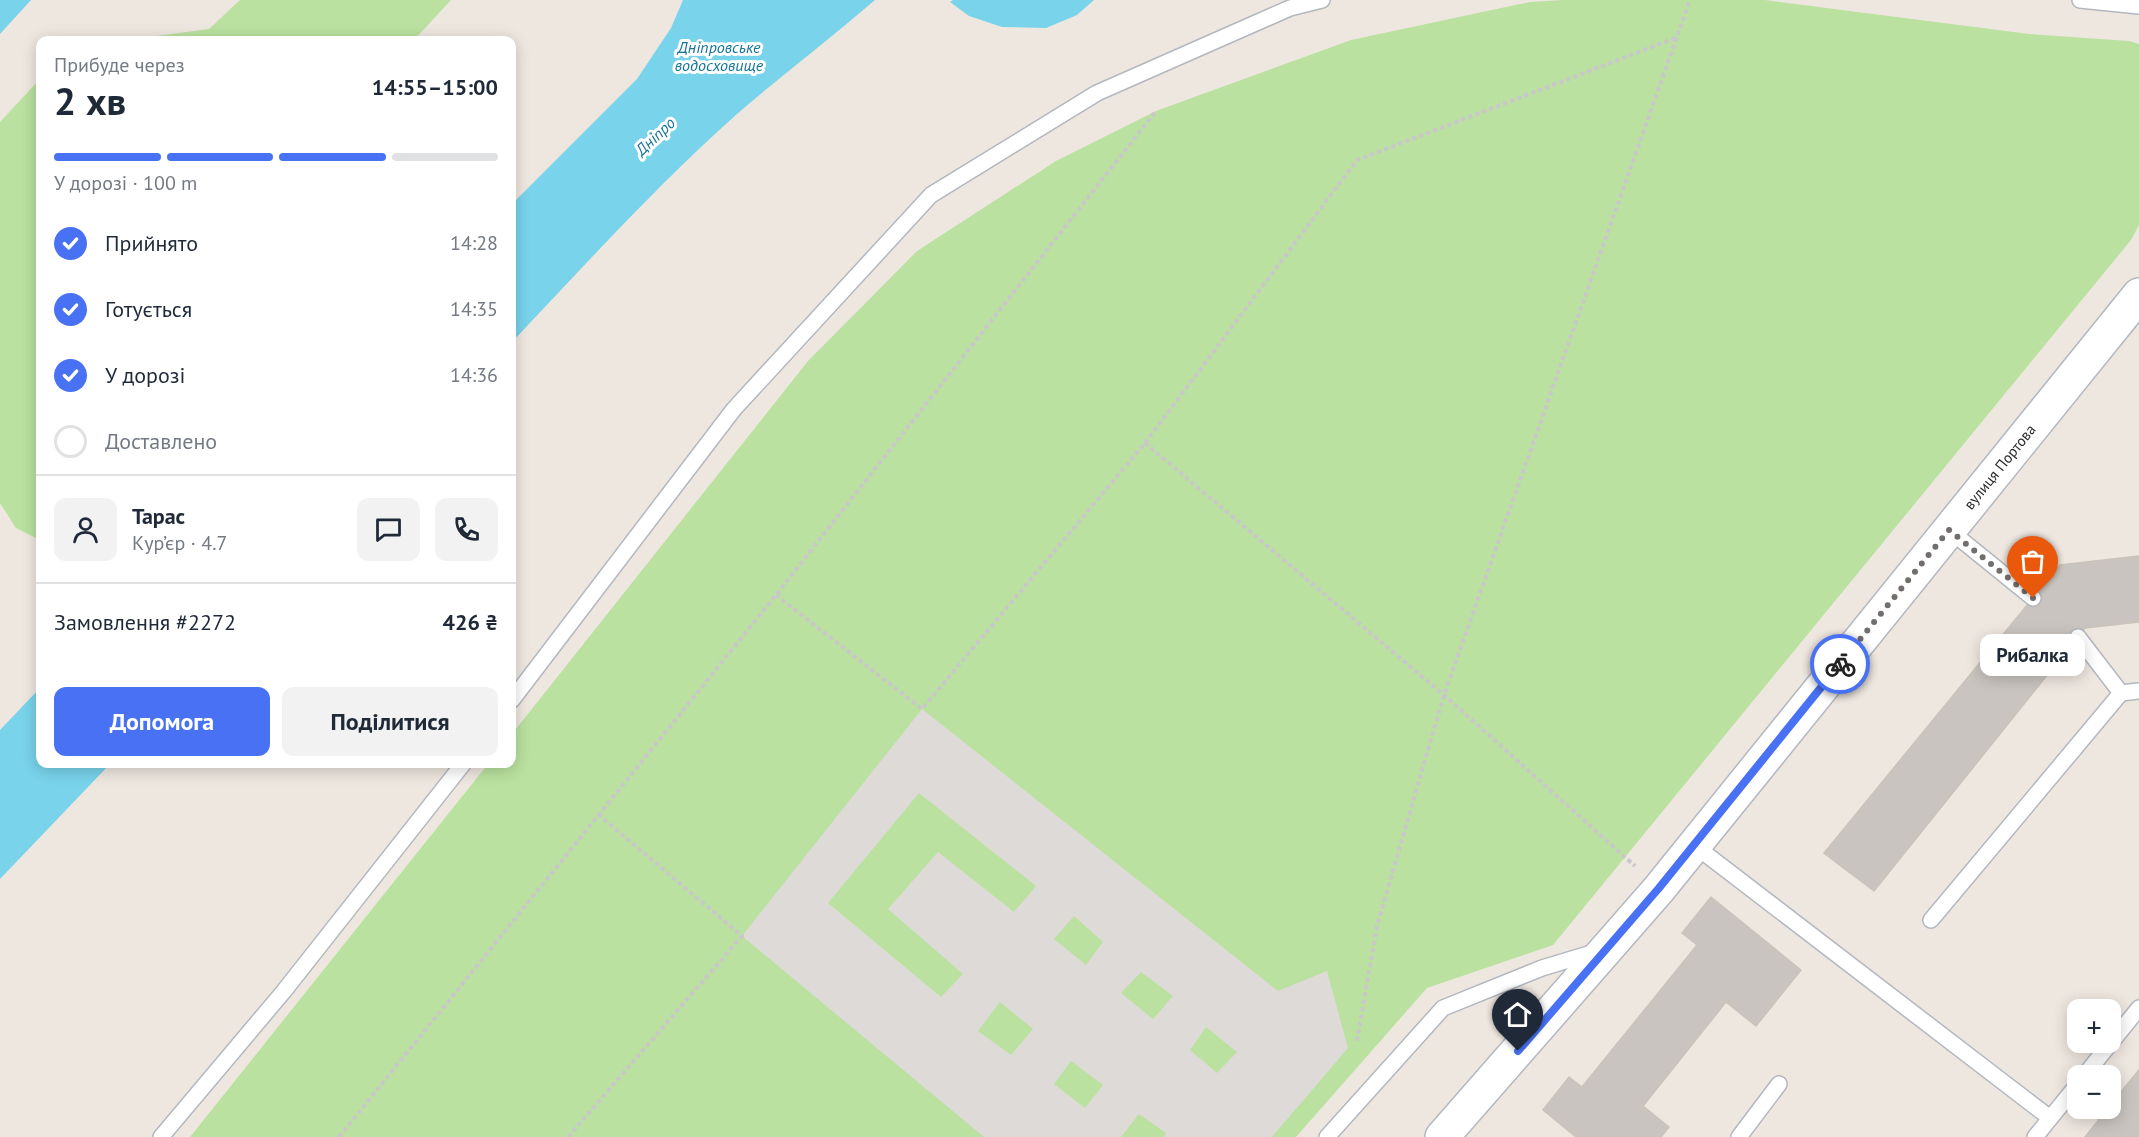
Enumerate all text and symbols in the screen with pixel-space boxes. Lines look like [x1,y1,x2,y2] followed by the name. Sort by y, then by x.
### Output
[675,37,764,75] water label: Дніпровське водосховище
[54,52,185,78] text: Прибуде через
[372,73,498,101] text: 14:55–15:00
[54,75,126,126] text: 2 хв
[629,113,679,161] water label: Дніпро
[54,170,197,196] text: У дорозі · 100 m
[54,227,87,260] icon: check
[105,229,198,257] text: Прийнято
[450,230,498,256] text: 14:28
[54,293,87,326] icon: check
[105,295,192,323] text: Готується
[450,296,498,322] text: 14:35
[54,359,87,392] icon: check
[105,361,185,389] text: У дорозі
[450,362,498,388] text: 14:36
[1959,420,2040,513] street label: вулиця Портова
[105,427,217,455] text: Доставлено
[54,498,117,561] button: person
[357,498,420,561] button: chat
[435,498,498,561] button: phone
[132,502,185,530] text: Тарас
[132,530,227,556] text: Кур’єр · 4.7
[2007,536,2058,598] pin
[2016,545,2049,578] icon: bag
[54,608,236,636] text: Замовлення #2272
[443,608,498,636] text: 426 ₴
[1810,634,1870,694] courier
[1980,634,2086,676] callout: Рибалка
[1996,642,2069,668] text: Рибалка
[1824,648,1857,681] icon: bike
[54,687,270,756] button: Допомога
[282,687,498,756] button: Поділитися
[1492,989,1543,1051] pin
[1501,998,1534,1031] icon: home
[2067,999,2121,1119] map controls
[2067,999,2121,1053] button: +
[2067,1065,2121,1119] button: −

